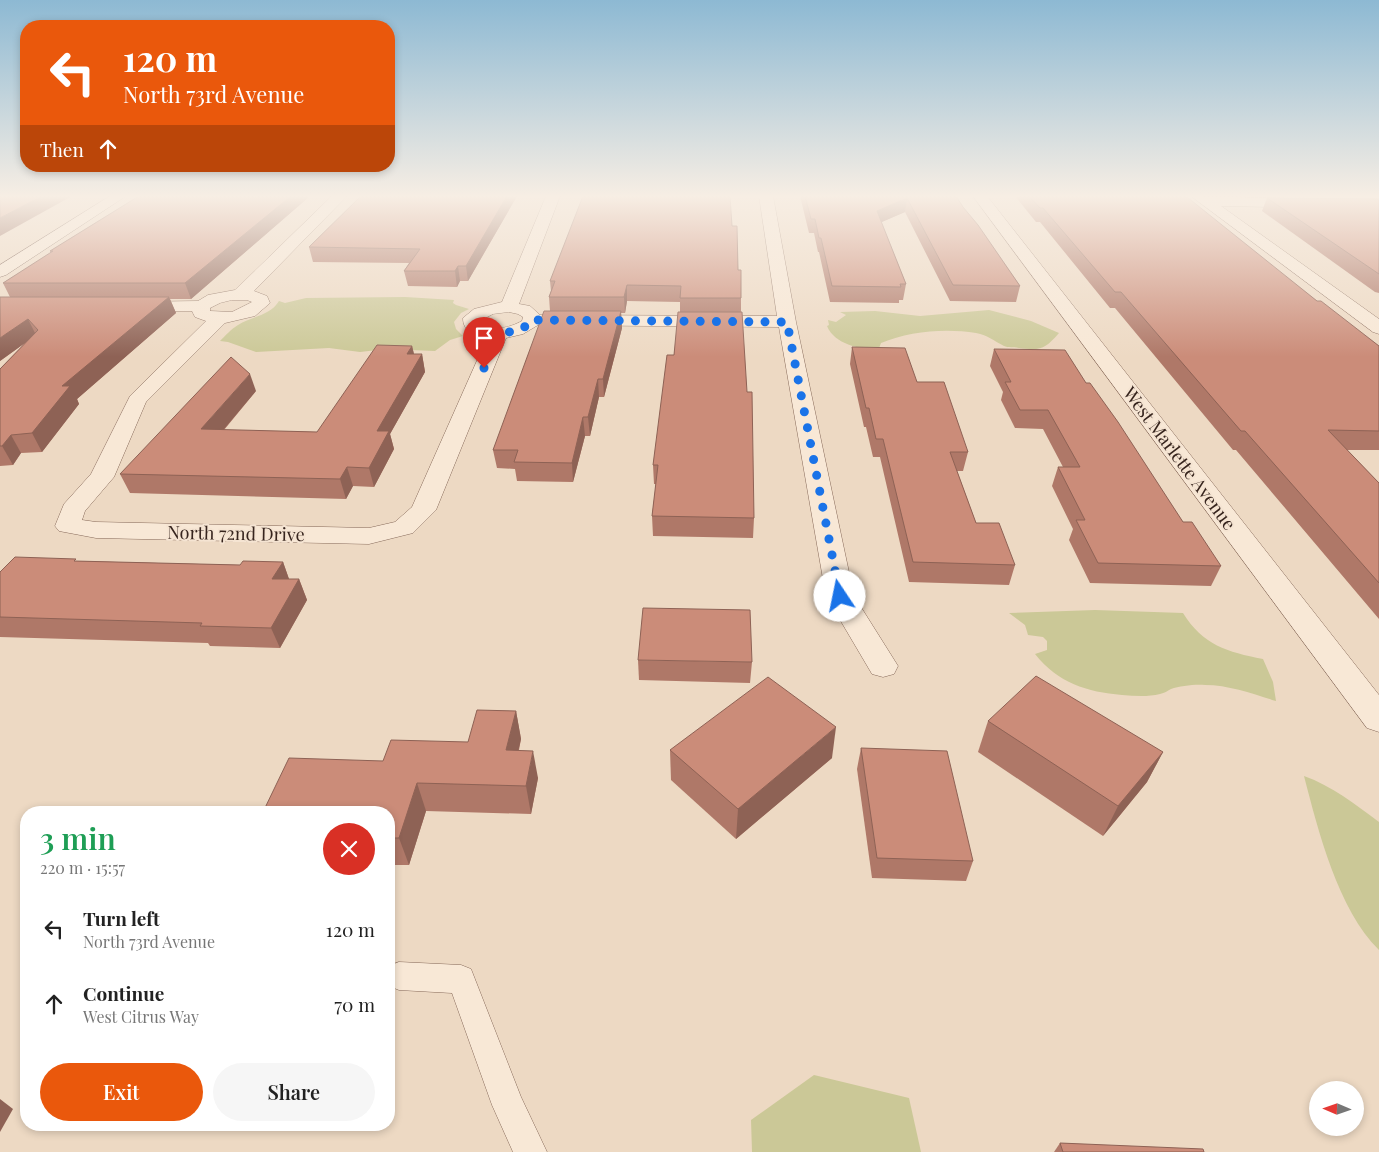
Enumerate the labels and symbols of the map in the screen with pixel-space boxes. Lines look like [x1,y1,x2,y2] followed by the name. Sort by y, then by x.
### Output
[463,317,505,368] pin
[1118,381,1242,534] street label: West Marlette Avenue
[167,520,305,546] street label: North 72nd Drive
[813,569,865,621] position arrow
[1309,1081,1364,1136] north arrow

